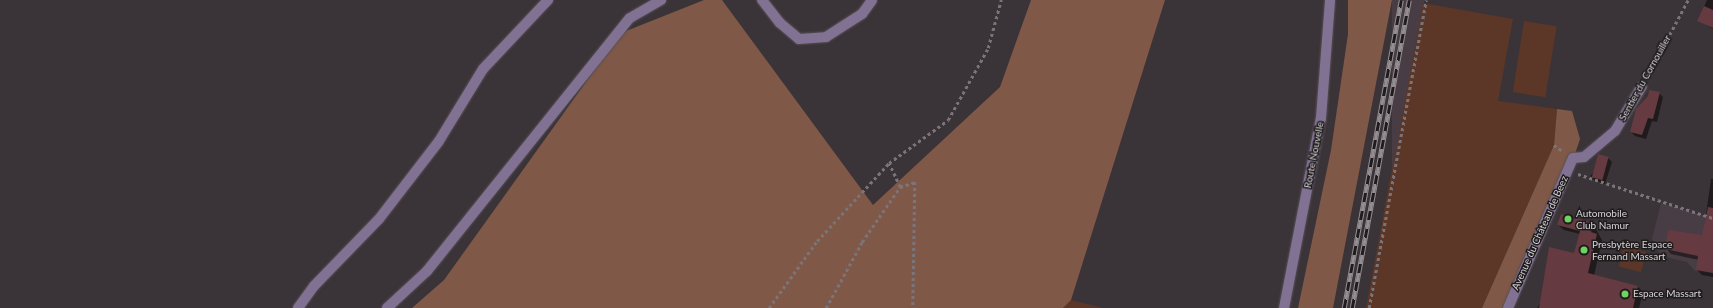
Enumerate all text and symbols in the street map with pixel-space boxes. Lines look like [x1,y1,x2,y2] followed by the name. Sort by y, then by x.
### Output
[1616,33,1674,123] street label: Sentier du Cornouiller
[1302,121,1326,189] street label: Route Nouvelle
[1509,174,1571,292] street label: Avenue du Château de Beez
[1576,207,1629,230] place label: Automobile Club Namur
[1563,214,1573,224] marker: Automobile Club Namur
[1592,238,1672,262] place label: Presbytère Espace Fernand Massart
[1579,245,1589,255] marker: Presbytère Espace Fernand Massart
[1633,288,1701,300] place label: Espace Massart
[1620,289,1630,299] marker: Espace Massart

